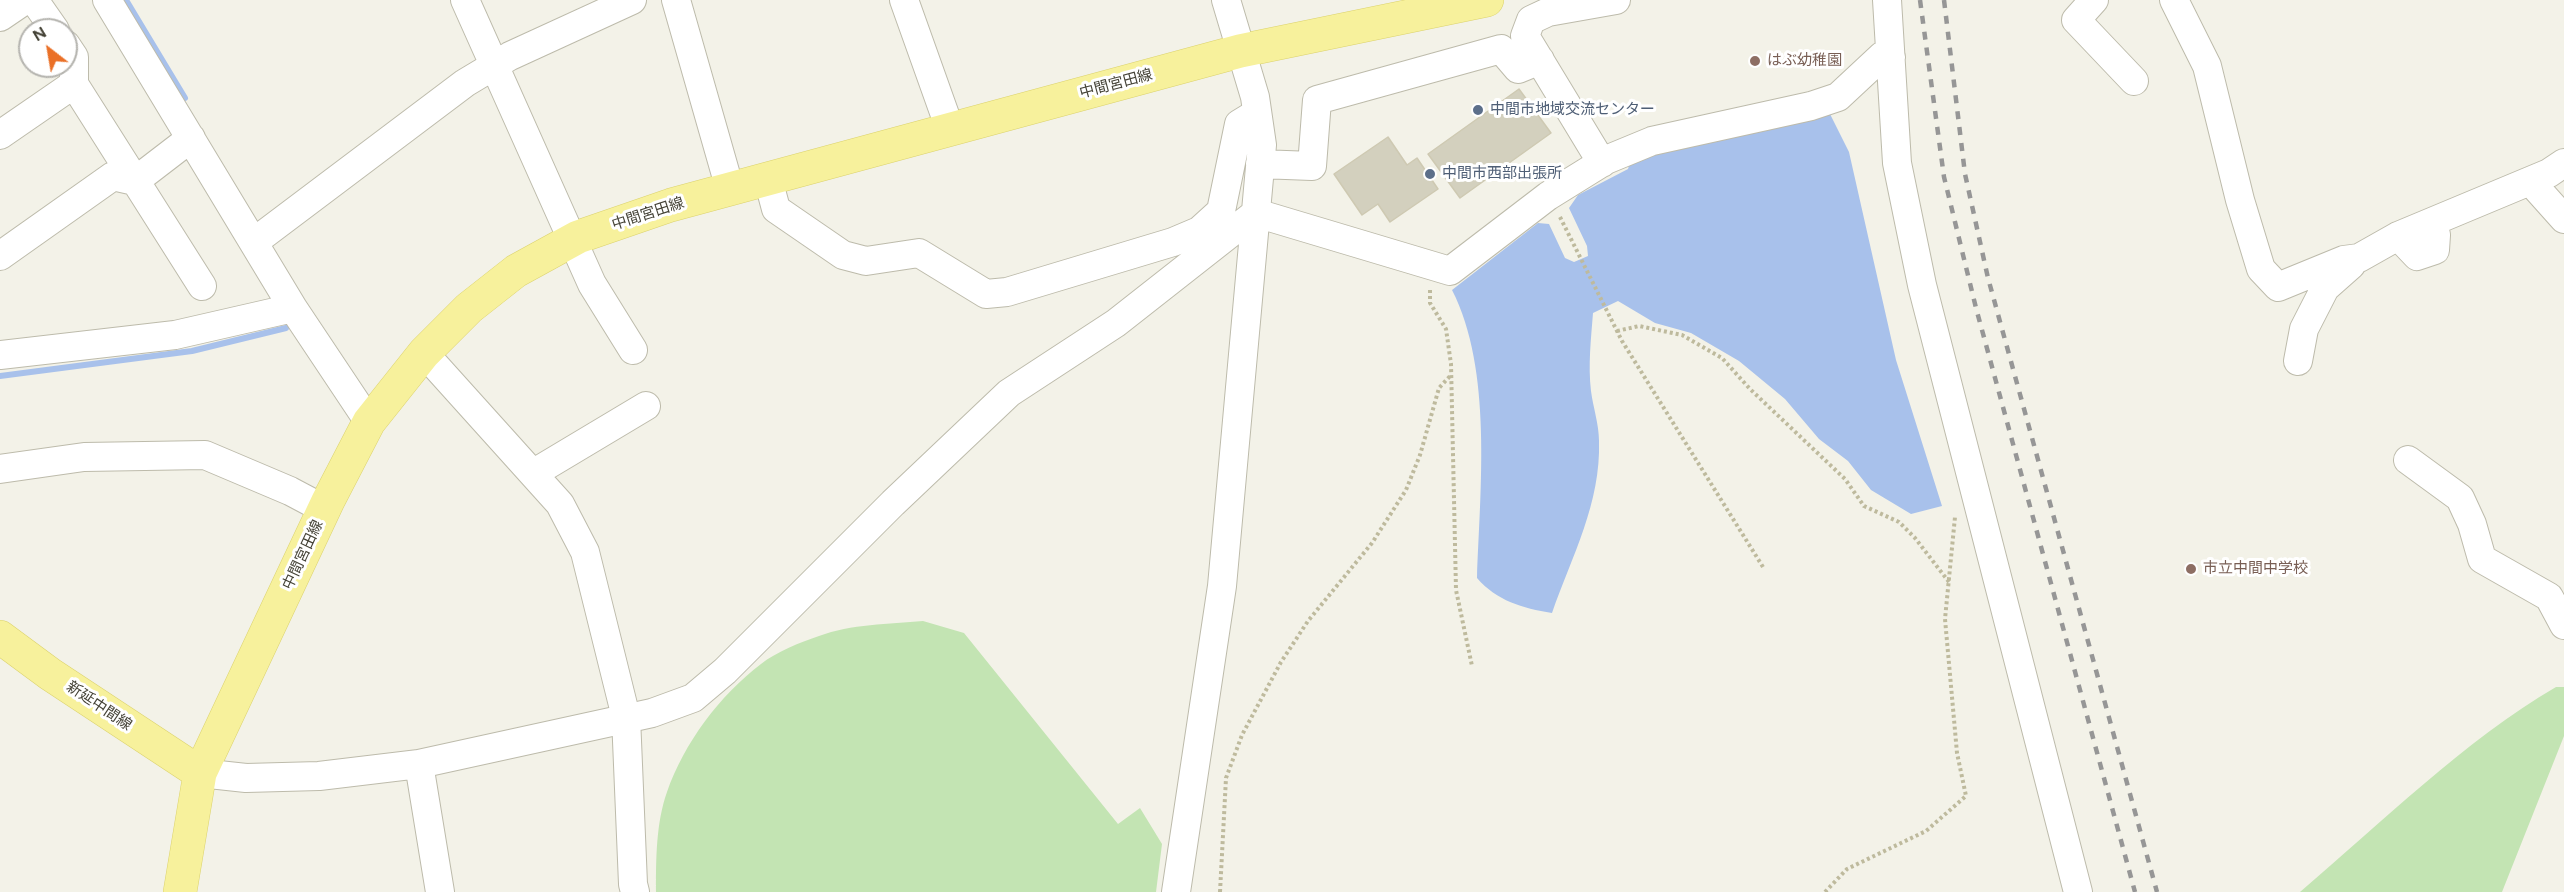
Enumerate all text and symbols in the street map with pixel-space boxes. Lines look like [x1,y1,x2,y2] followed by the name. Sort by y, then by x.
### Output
[18,18,78,78] north arrow
[29,23,50,45] text: N
[1767,52,1842,70] place label: はぶ幼稚園
[1748,54,1762,68] marker: はぶ幼稚園
[1077,66,1155,102] street label: 中間宮田線
[1490,101,1655,119] place label: 中間市地域交流センター
[1471,103,1485,117] marker: 中間市地域交流センター
[1442,165,1562,183] place label: 中間市西部出張所
[1423,167,1437,181] marker: 中間市西部出張所
[610,194,686,234] street label: 中間宮田線
[279,517,327,593] street label: 中間宮田線
[2203,560,2308,578] place label: 市立中間中学校
[2184,562,2198,576] marker: 市立中間中学校
[63,678,135,734] street label: 新延中間線

